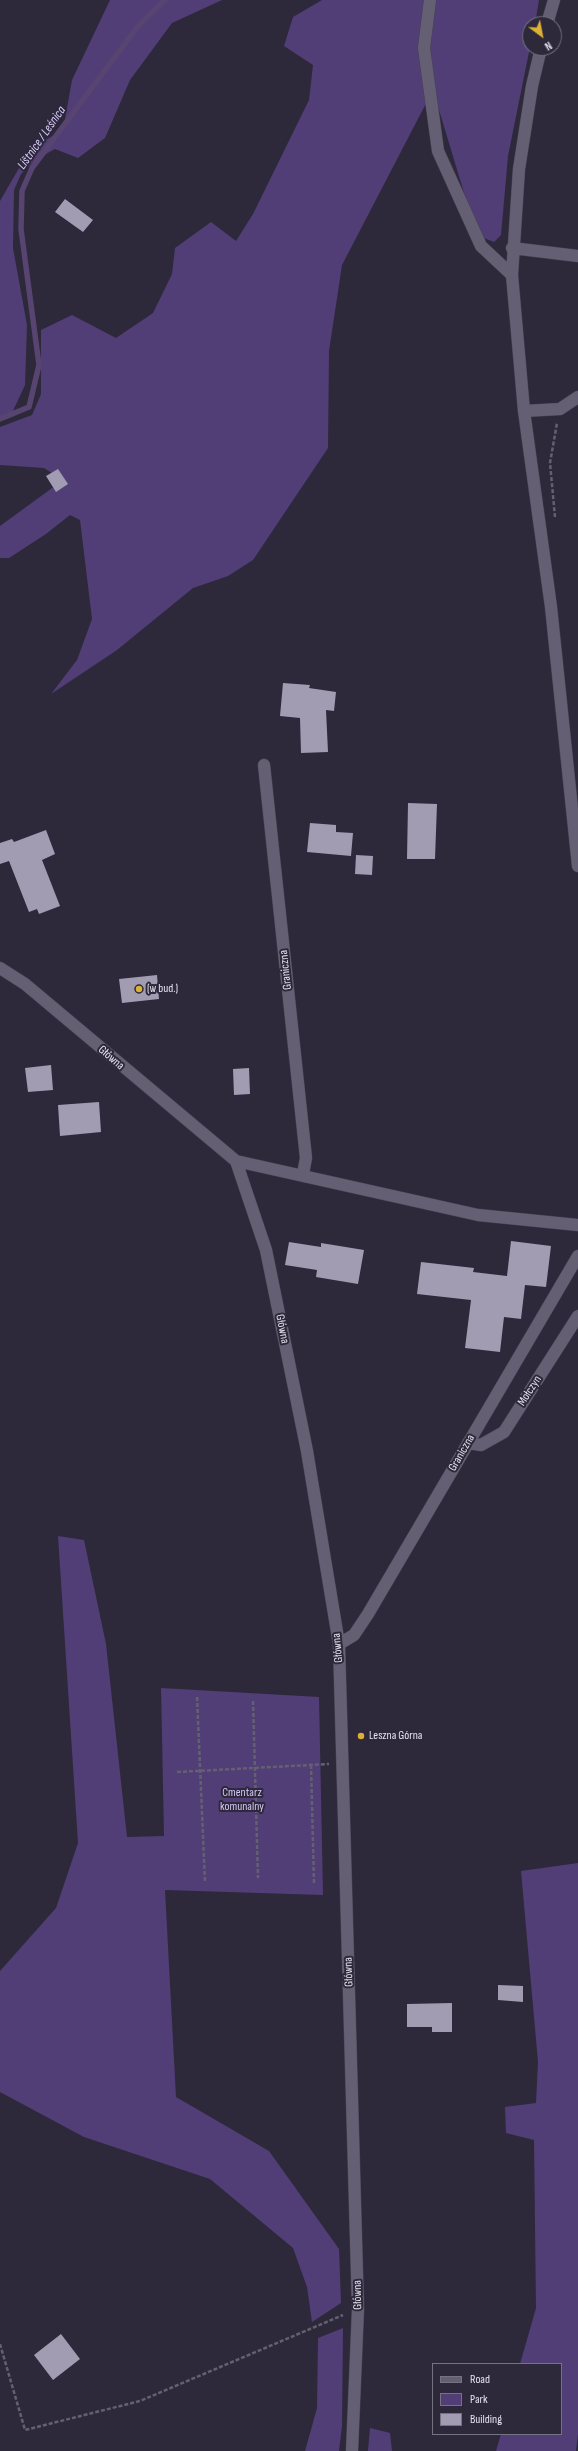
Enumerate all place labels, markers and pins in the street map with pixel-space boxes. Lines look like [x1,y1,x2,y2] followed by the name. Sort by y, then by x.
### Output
[147,982,178,996] place label: (w bud.)
[134,984,144,994] marker: (w bud.)
[369,1729,422,1743] place label: Leszna Górna
[356,1731,366,1741] marker: Leszna Górna

